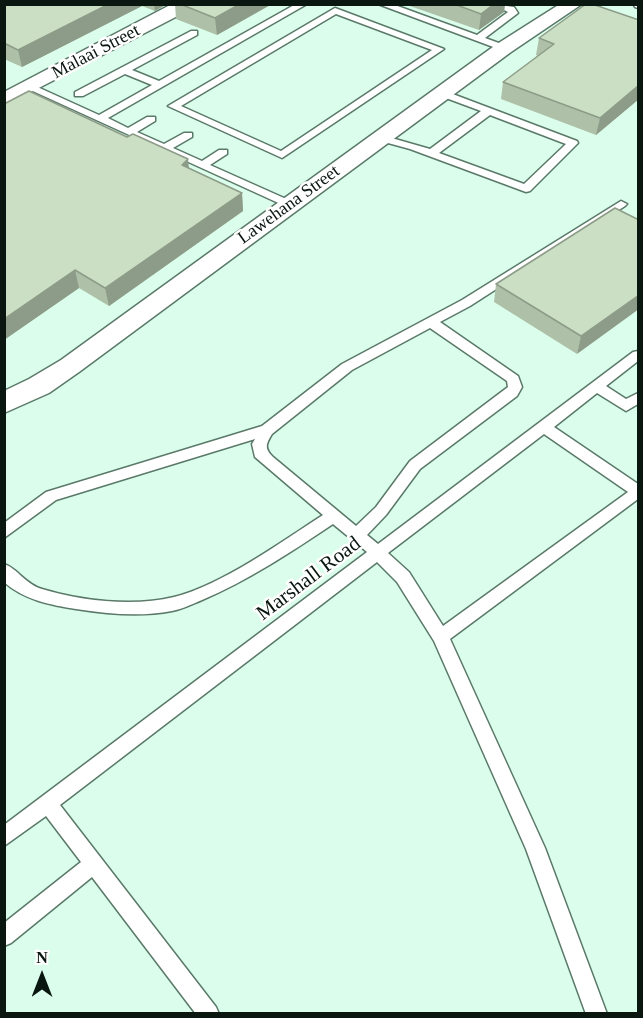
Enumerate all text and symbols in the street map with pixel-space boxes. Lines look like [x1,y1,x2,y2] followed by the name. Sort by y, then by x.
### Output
[48,20,144,84] street label: Malaai Street
[234,161,344,249] street label: Lawehana Street
[252,532,366,626] street label: Marshall Road
[12,946,72,1006] north arrow
[36,949,48,966] text: N

